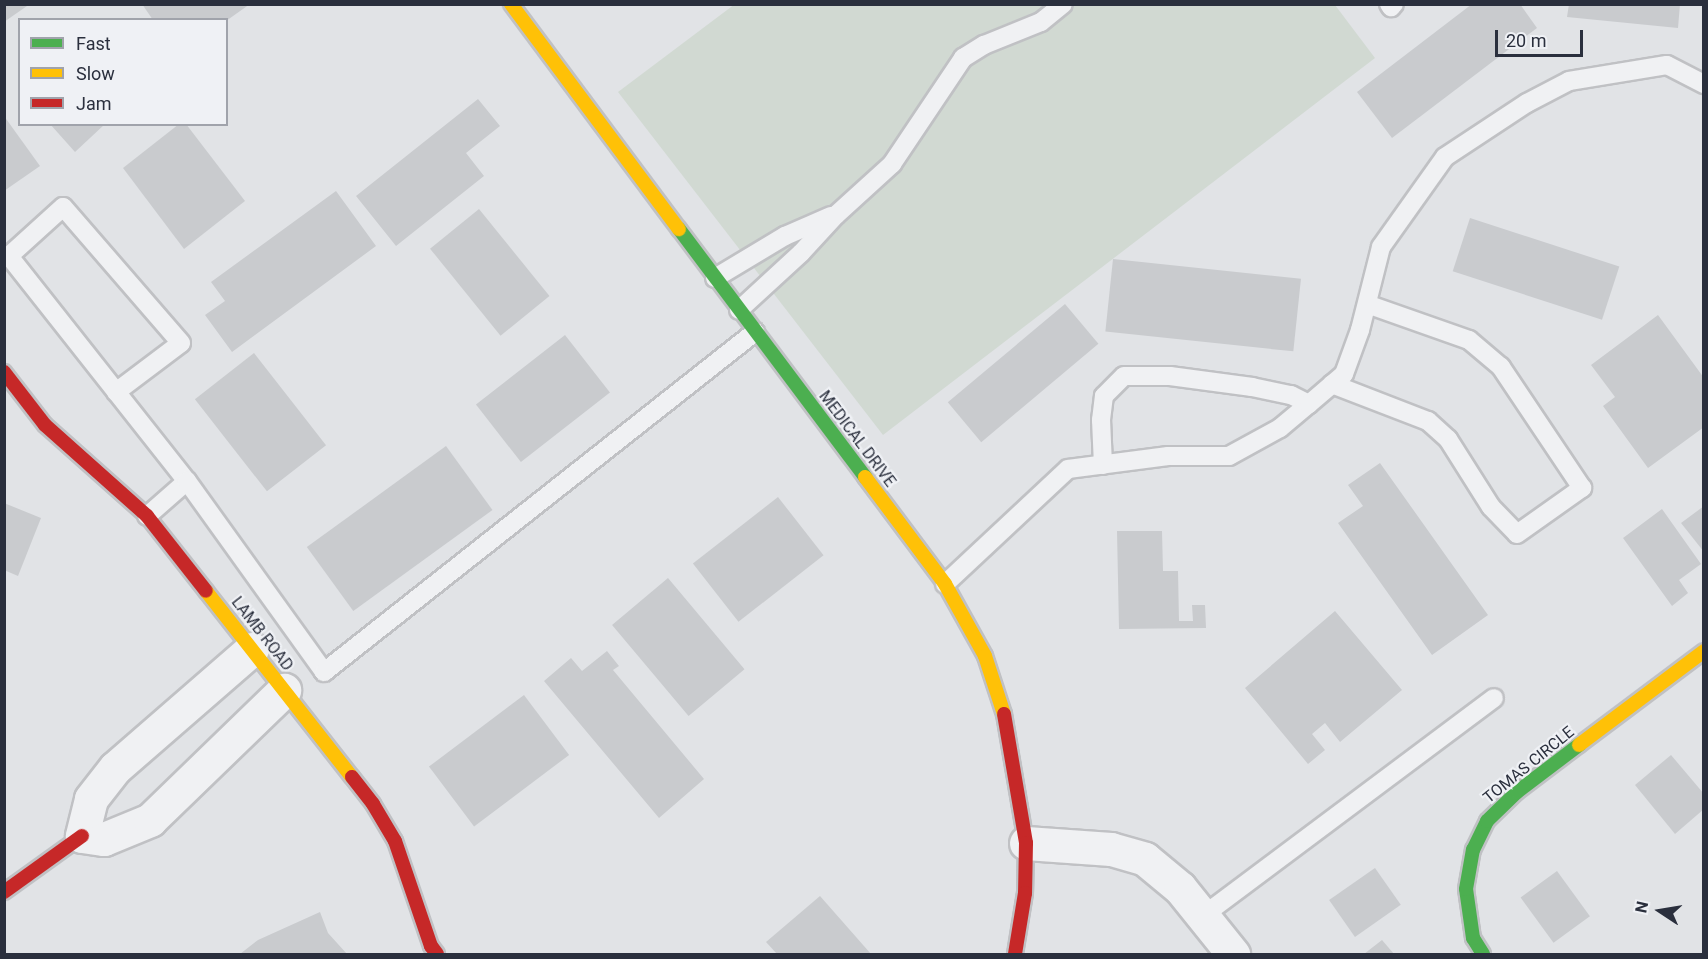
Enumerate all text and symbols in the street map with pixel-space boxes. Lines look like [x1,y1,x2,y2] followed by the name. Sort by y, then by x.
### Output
[18,18,228,126] legend
[1498,18,1586,56] scale bar
[1506,30,1546,51] text: 20 m
[76,33,111,54] text: Fast
[76,63,115,84] text: Slow
[76,93,112,114] text: Jam
[815,387,899,491] street label: MEDICAL DRIVE
[227,593,297,675] street label: LAMB ROAD
[1480,723,1578,807] street label: TOMAS CIRCLE
[1630,881,1690,941] north arrow
[1631,900,1652,915] text: N

